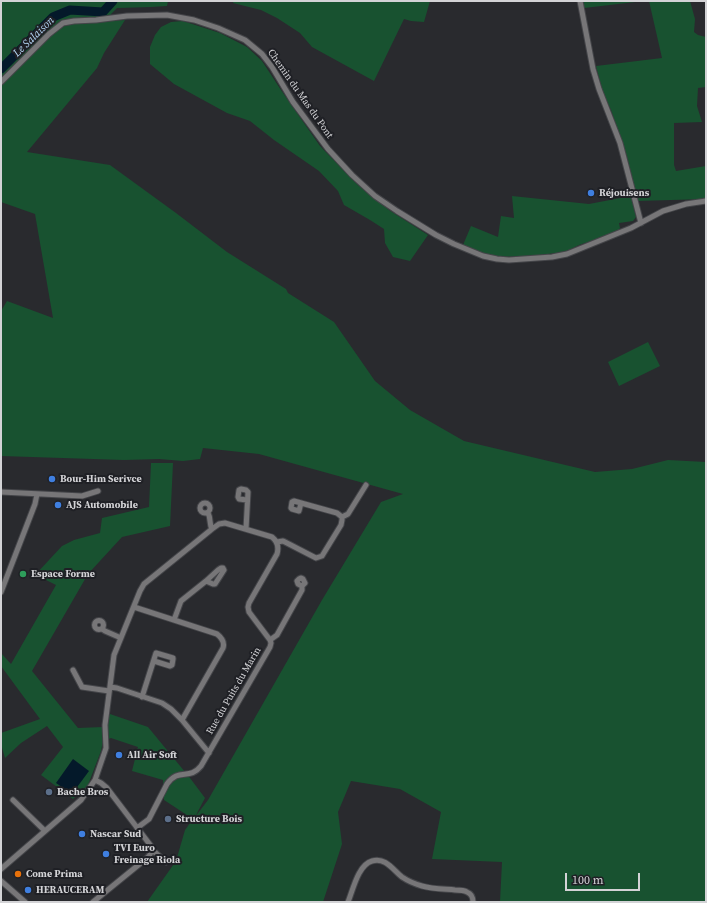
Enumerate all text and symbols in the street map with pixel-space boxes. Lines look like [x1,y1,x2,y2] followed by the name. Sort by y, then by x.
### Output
[11,14,57,60] water label: Le Salaison
[265,47,335,141] street label: Chemin du Mas du Pont
[599,187,649,199] place label: Réjouisens
[586,188,596,198] marker: Réjouisens
[60,473,142,485] place label: Bour-Him Serivce
[47,474,57,484] marker: Bour-Him Serivce
[66,499,138,511] place label: AJS Automobile
[53,500,63,510] marker: AJS Automobile
[31,568,95,580] place label: Espace Forme
[18,569,28,579] marker: Espace Forme
[204,645,264,737] street label: Rue du Puits du Marin
[127,749,177,761] place label: All Air Soft
[114,750,124,760] marker: All Air Soft
[57,786,108,798] place label: Bache Bros
[44,787,54,797] marker: Bache Bros
[176,813,242,825] place label: Structure Bois
[163,814,173,824] marker: Structure Bois
[90,828,141,840] place label: Nascar Sud
[77,829,87,839] marker: Nascar Sud
[114,842,180,866] place label: TVI Euro Freinage Riola
[101,849,111,859] marker: TVI Euro Freinage Riola
[567,865,642,891] scale bar
[26,868,82,880] place label: Come Prima
[13,869,23,879] marker: Come Prima
[572,872,604,888] text: 100 m
[36,884,105,896] place label: HERAUCERAM
[23,885,33,895] marker: HERAUCERAM

